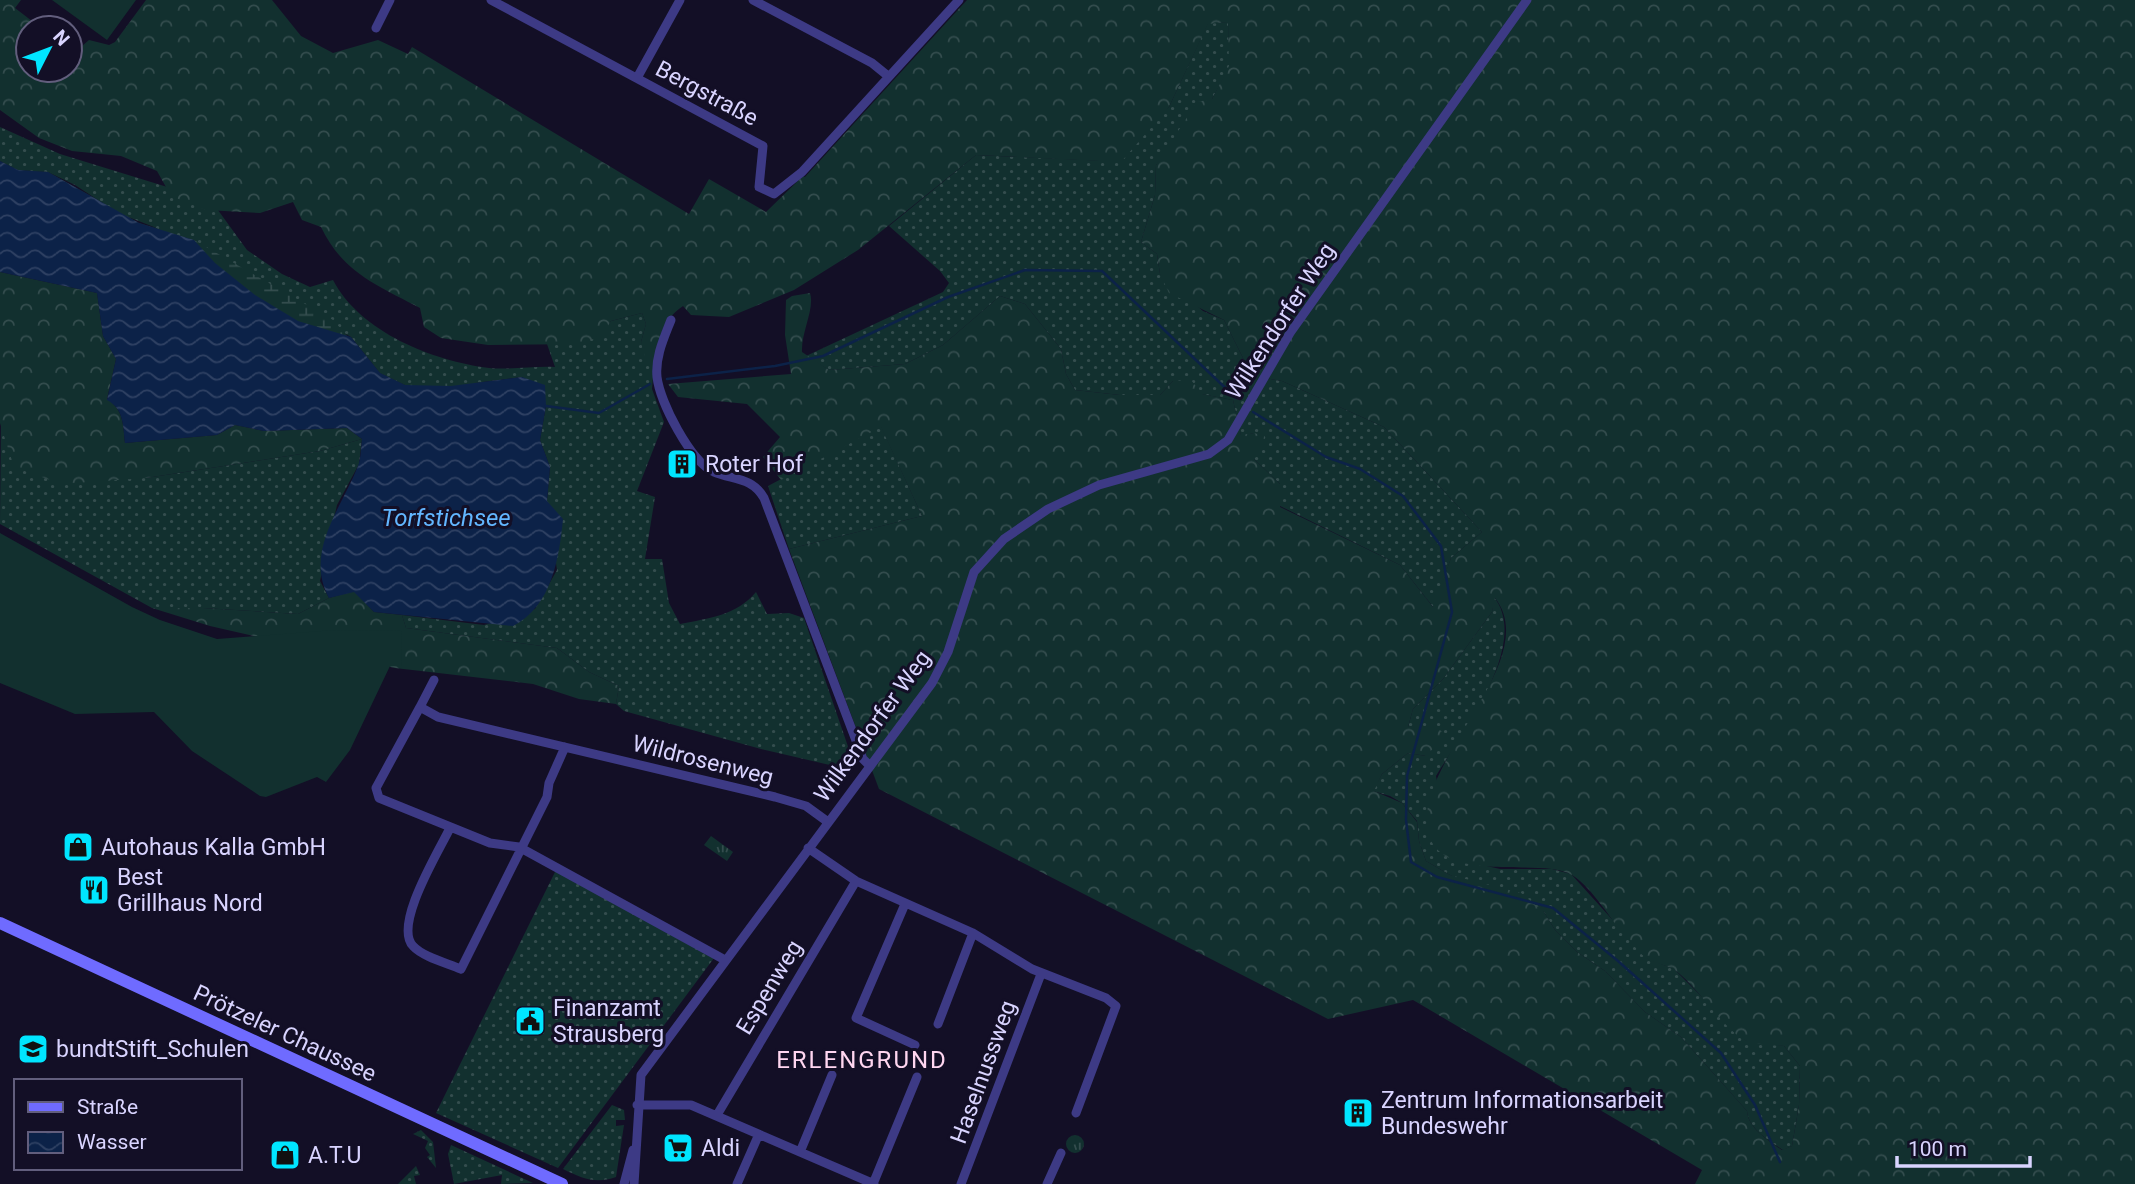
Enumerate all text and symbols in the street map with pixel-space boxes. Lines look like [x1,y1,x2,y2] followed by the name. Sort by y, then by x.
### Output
[14,14,84,84] north arrow
[48,25,74,51] text: N
[651,55,763,132] street label: Bergstraße
[1220,238,1341,404] street label: Wilkendorfer Weg
[665,447,699,481] building icon: Roter Hof
[705,451,804,478] place label: Roter Hof
[381,504,511,532] water label: Torfstichsee
[808,645,936,807] street label: Wilkendorfer Weg
[630,730,776,791] street label: Wildrosenweg
[61,830,95,864] shop icon: Autohaus Kalla GmbH
[101,834,326,861] place label: Autohaus Kalla GmbH
[117,864,263,917] place label: Best Grillhaus Nord
[77,873,111,907] restaurant icon: Best Grillhaus Nord
[731,935,808,1039] street label: Espenweg
[189,979,380,1088] street label: Prötzeler Chaussee
[553,995,664,1048] place label: Finanzamt Strausberg
[945,997,1022,1147] street label: Haselnussweg
[513,1004,547,1038] public building icon: Finanzamt Strausberg
[16,1032,50,1066] school or university icon: bundtStift_Schulen
[56,1036,249,1063] place label: bundtStift_Schulen
[776,1046,948,1074] district label: ERLENGRUND
[14,1079,242,1170] legend
[1381,1087,1663,1140] place label: Zentrum Informationsarbeit Bundeswehr
[77,1095,138,1119] text: Straße
[1341,1096,1375,1130] building icon: Zentrum Informationsarbeit Bundeswehr
[1897,1124,2030,1168] scale bar
[77,1130,147,1154] text: Wasser
[661,1131,695,1165] supermarket icon: Aldi
[701,1135,740,1162] place label: Aldi
[1908,1137,1967,1161] text: 100 m
[268,1138,302,1172] shop icon: A.T.U
[308,1142,361,1169] place label: A.T.U

